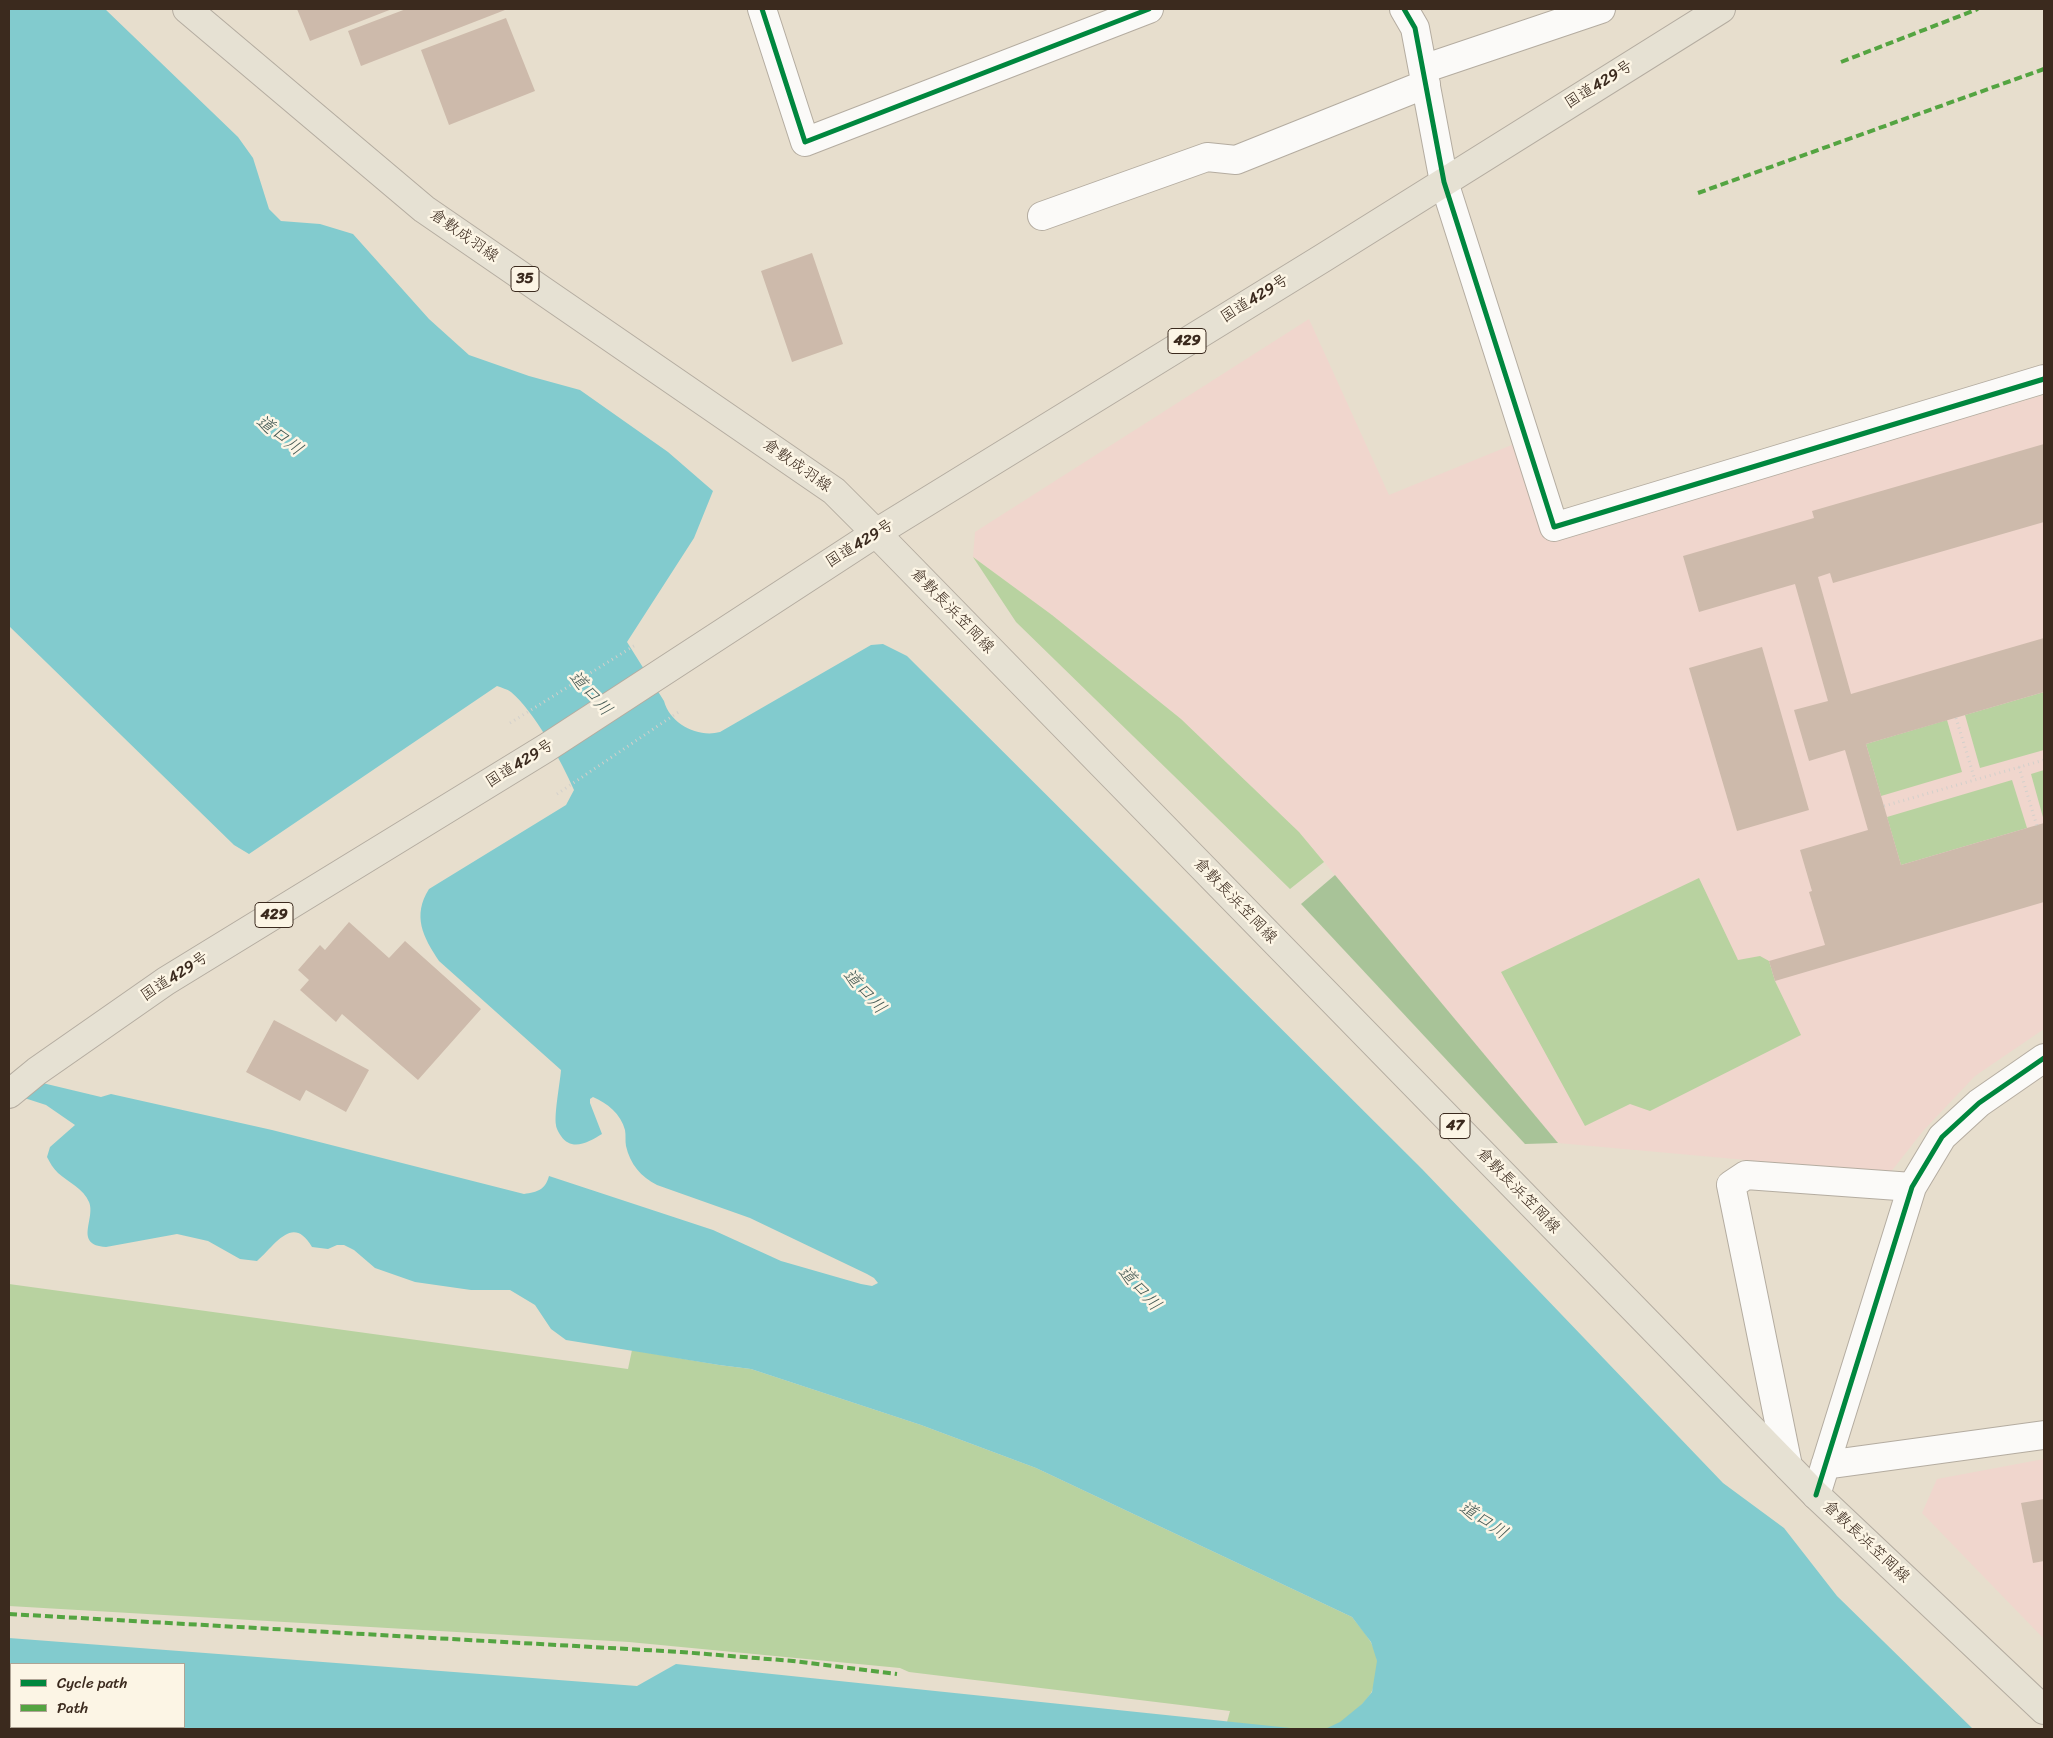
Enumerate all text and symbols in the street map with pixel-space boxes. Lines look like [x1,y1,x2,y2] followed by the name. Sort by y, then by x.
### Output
[1561,56,1637,114] street label: 国道429号
[426,205,502,267] street label: 倉敷成羽線
[511,266,539,292] road number: 35
[1217,270,1293,328] street label: 国道429号
[1168,328,1206,354] road number: 429
[251,411,307,461] water label: 道口川
[759,435,835,497] street label: 倉敷成羽線
[822,515,898,573] street label: 国道429号
[906,564,998,658] street label: 倉敷長浜笠岡線
[564,667,616,721] water label: 道口川
[482,735,558,793] street label: 国道429号
[1189,854,1281,948] street label: 倉敷長浜笠岡線
[255,902,293,928] road number: 429
[137,948,213,1006] street label: 国道429号
[838,965,890,1019] water label: 道口川
[1440,1114,1470,1138] road number: 47
[1472,1144,1564,1238] street label: 倉敷長浜笠岡線
[1113,1262,1165,1316] water label: 道口川
[1454,1497,1512,1545] water label: 道口川
[1818,1497,1914,1587] street label: 倉敷長浜笠岡線
[10,1663,185,1728] legend
[57,1670,127,1696] text: Cycle path
[57,1695,88,1721] text: Path

